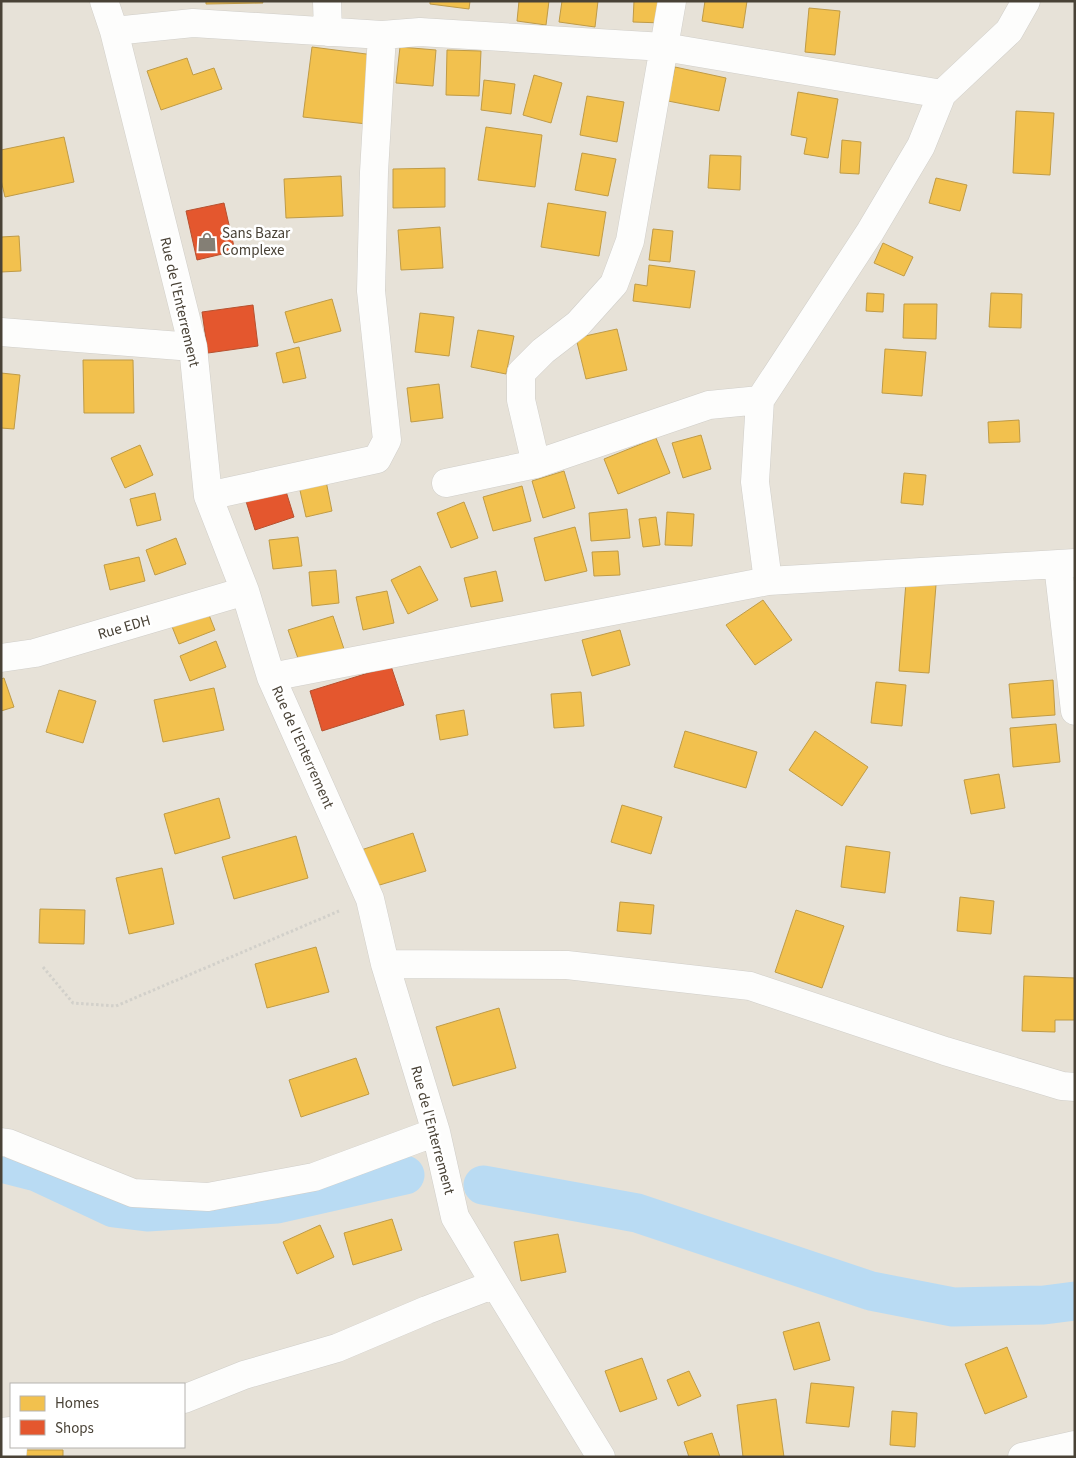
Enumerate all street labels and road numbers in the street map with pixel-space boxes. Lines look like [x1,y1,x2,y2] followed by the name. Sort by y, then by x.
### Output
[154,235,205,369] street label: Rue de l'Enterrement
[95,610,153,645] street label: Rue EDH
[266,682,339,812] street label: Rue de l'Enterrement
[405,1063,460,1197] street label: Rue de l'Enterrement

